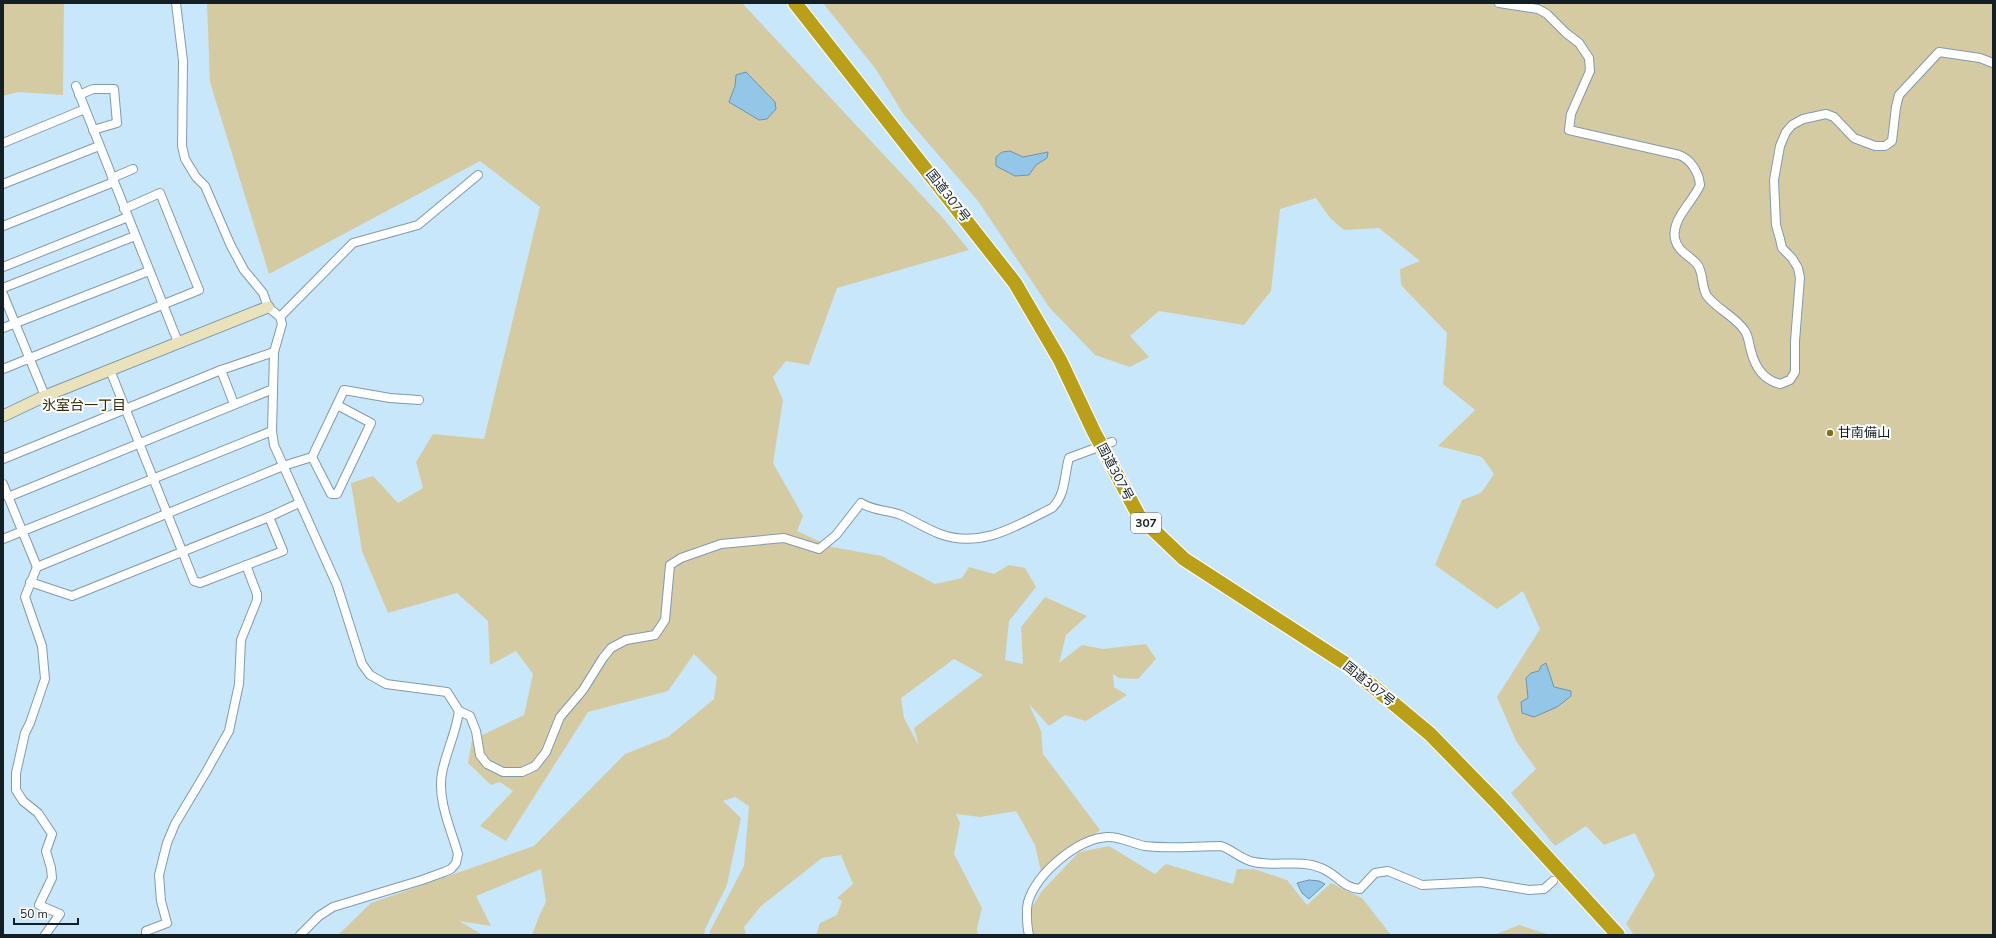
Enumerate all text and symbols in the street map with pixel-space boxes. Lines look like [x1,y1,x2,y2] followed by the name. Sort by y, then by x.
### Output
[922,166,974,226] street label: 国道307号
[42,396,126,415] district label: 氷室台一丁目
[1838,424,1890,442] place label: 甘南備山
[1825,428,1835,438] marker: 甘南備山
[1092,440,1138,504] street label: 国道307号
[1131,513,1161,533] road number: 307
[1339,657,1399,711] street label: 国道307号
[14,900,78,926] scale bar
[20,906,48,922] text: 50 m

